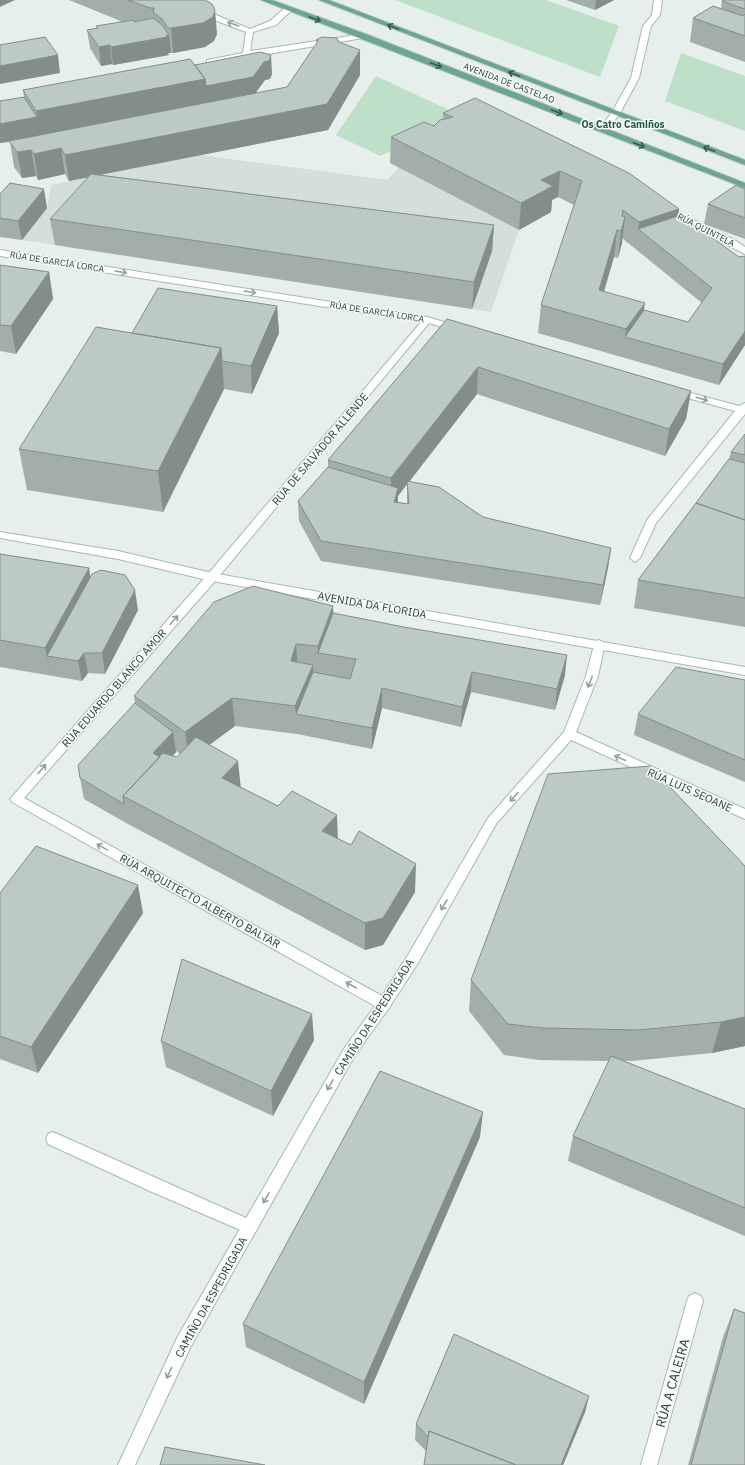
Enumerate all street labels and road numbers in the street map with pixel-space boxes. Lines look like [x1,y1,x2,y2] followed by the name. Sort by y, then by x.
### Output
[462,60,556,105] street label: AVENIDA DE CASTELAO
[676,210,737,249] street label: RÚA QUINTELA
[9,248,105,274] street label: RÚA DE GARCÍA LORCA
[329,298,425,324] street label: RÚA DE GARCÍA LORCA
[269,390,371,508] street label: RÚA DE SALVADOR ALLENDE
[316,589,428,621] street label: AVENIDA DA FLORIDA
[59,626,169,750] street label: RÚA EDUARDO BLANCO AMOR
[645,765,735,815] street label: RÚA LUIS SEOANE
[117,851,283,951] street label: RÚA ARQUITECTO ALBERTO BALTAR
[331,956,417,1078] street label: CAMIÑO DA ESPEDRIGADA
[172,1234,250,1360] street label: CAMIÑO DA ESPEDRIGADA
[652,1336,694,1430] street label: RÚA A CALEIRA

